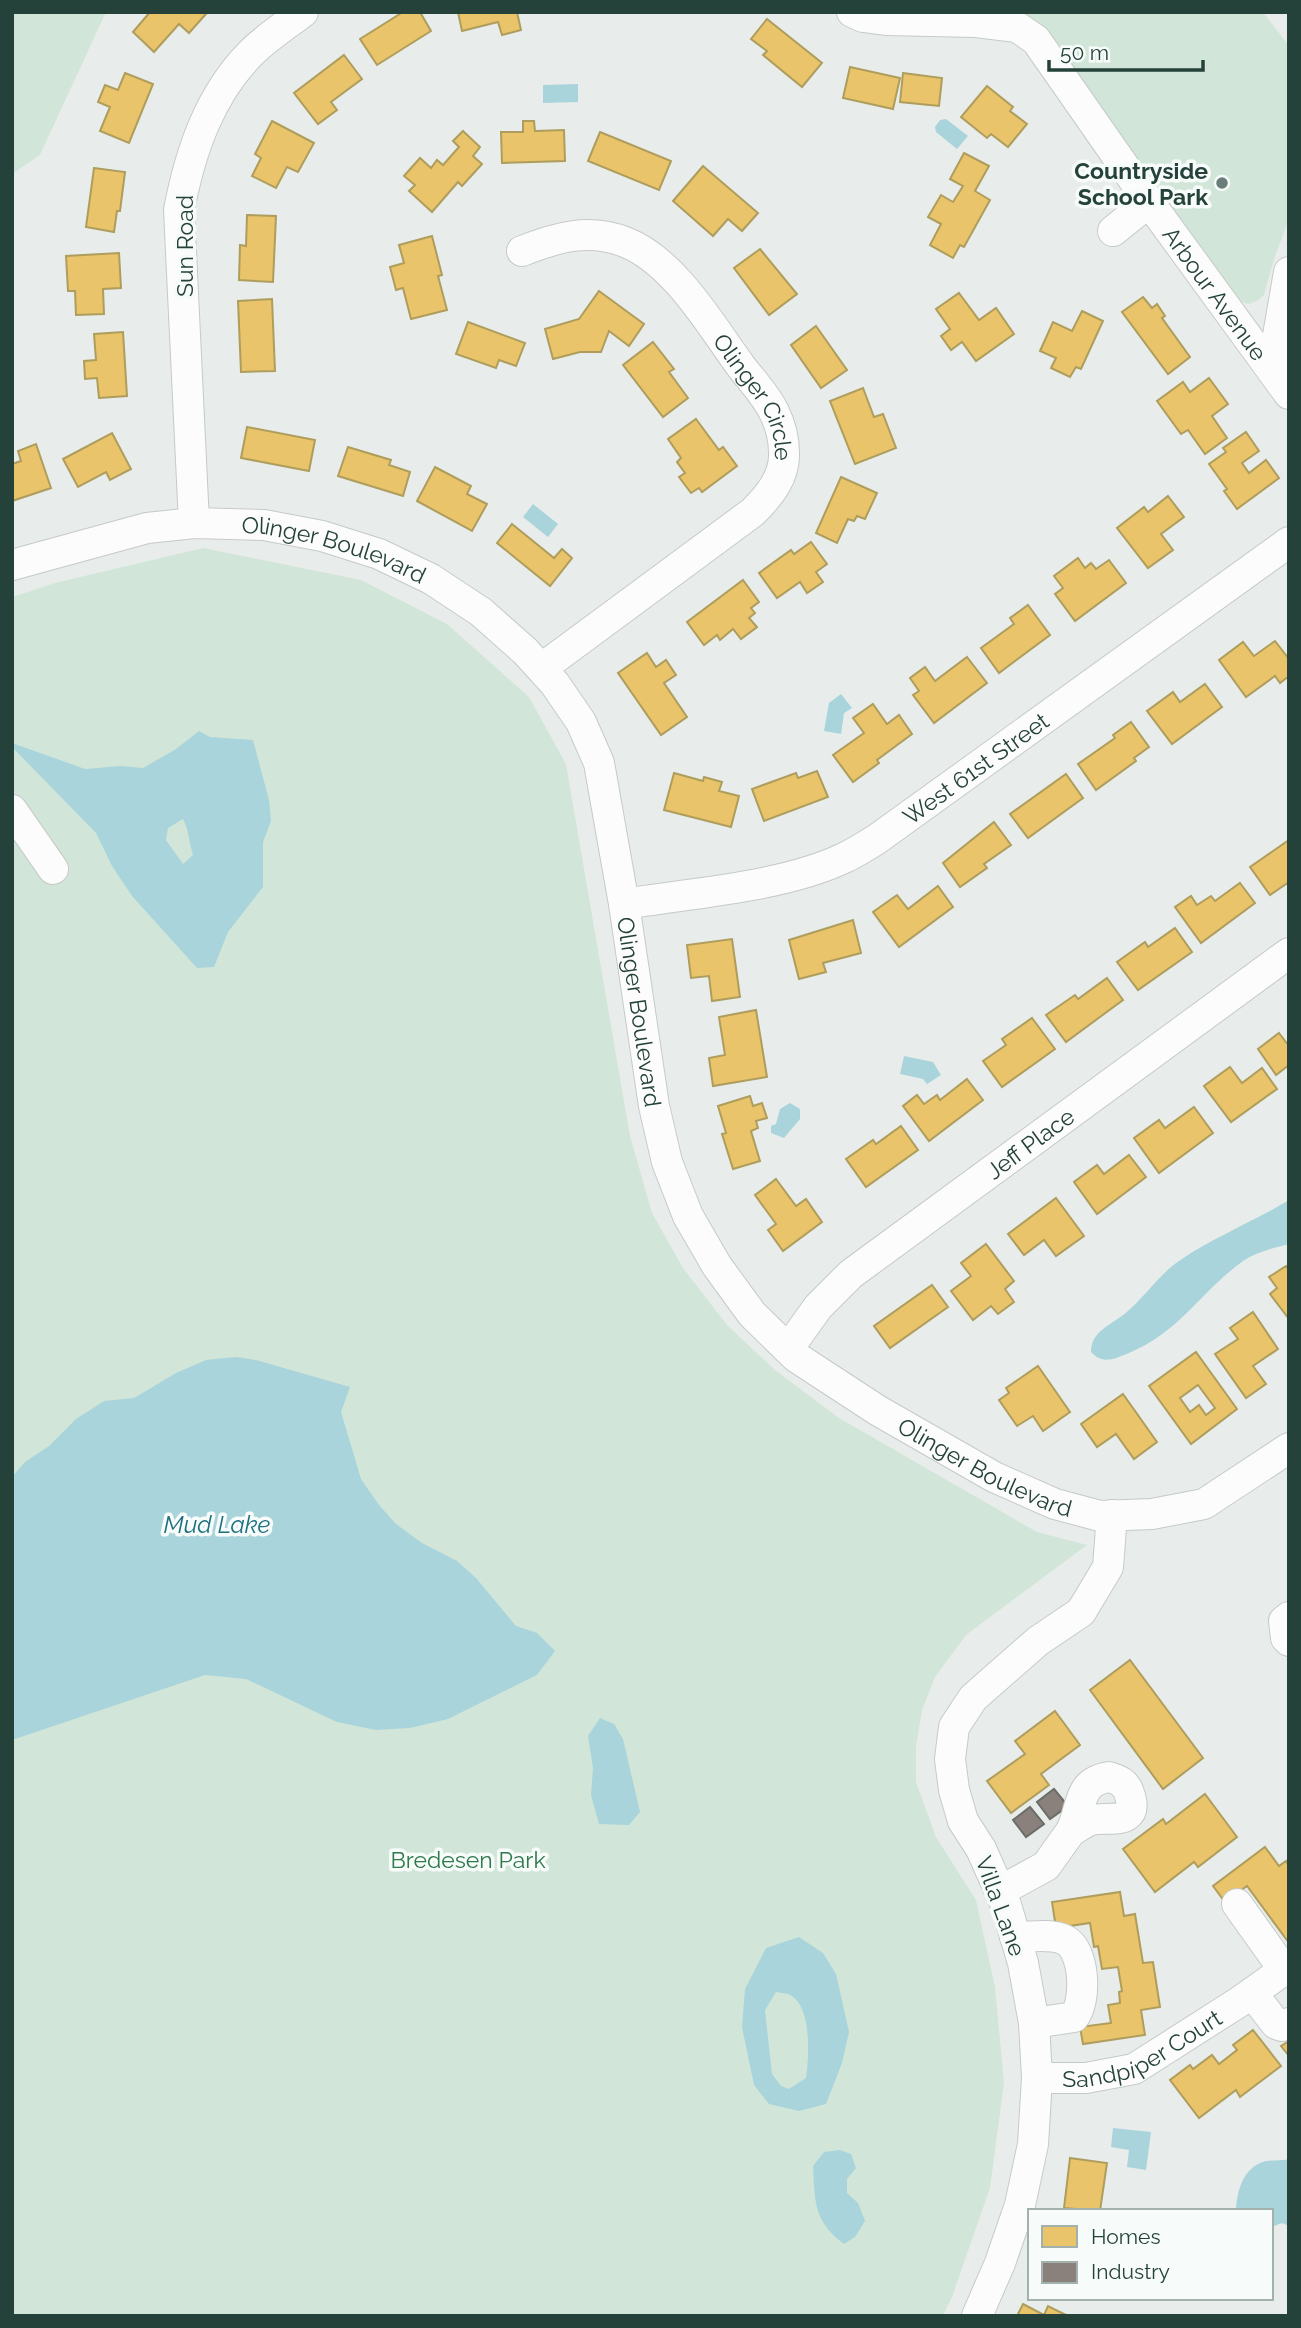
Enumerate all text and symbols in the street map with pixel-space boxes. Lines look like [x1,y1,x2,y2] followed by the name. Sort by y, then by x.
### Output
[1049,28,1203,72] scale bar
[1060,40,1109,65] text: 50 m
[1074,157,1208,210] place label: Countryside School Park
[1214,175,1230,191] marker: Countryside School Park
[171,195,198,297] street label: Sun Road
[1158,221,1273,365] street label: Arbour Avenue
[708,328,798,461] street label: Olinger Circle
[241,511,431,588] street label: Olinger Boulevard
[897,706,1054,830] street label: West 61st Street
[613,915,667,1109] street label: Olinger Boulevard
[981,1102,1079,1184] street label: Jeff Place
[894,1412,1075,1521] street label: Olinger Boulevard
[164,1510,271,1539] water label: Mud Lake
[390,1846,546,1873] park label: Bredesen Park
[970,1852,1032,1960] street label: Villa Lane
[1062,2003,1227,2092] street label: Sandpiper Court
[1028,2209,1273,2300] legend
[1091,2224,1161,2249] text: Homes
[1091,2259,1170,2284] text: Industry

